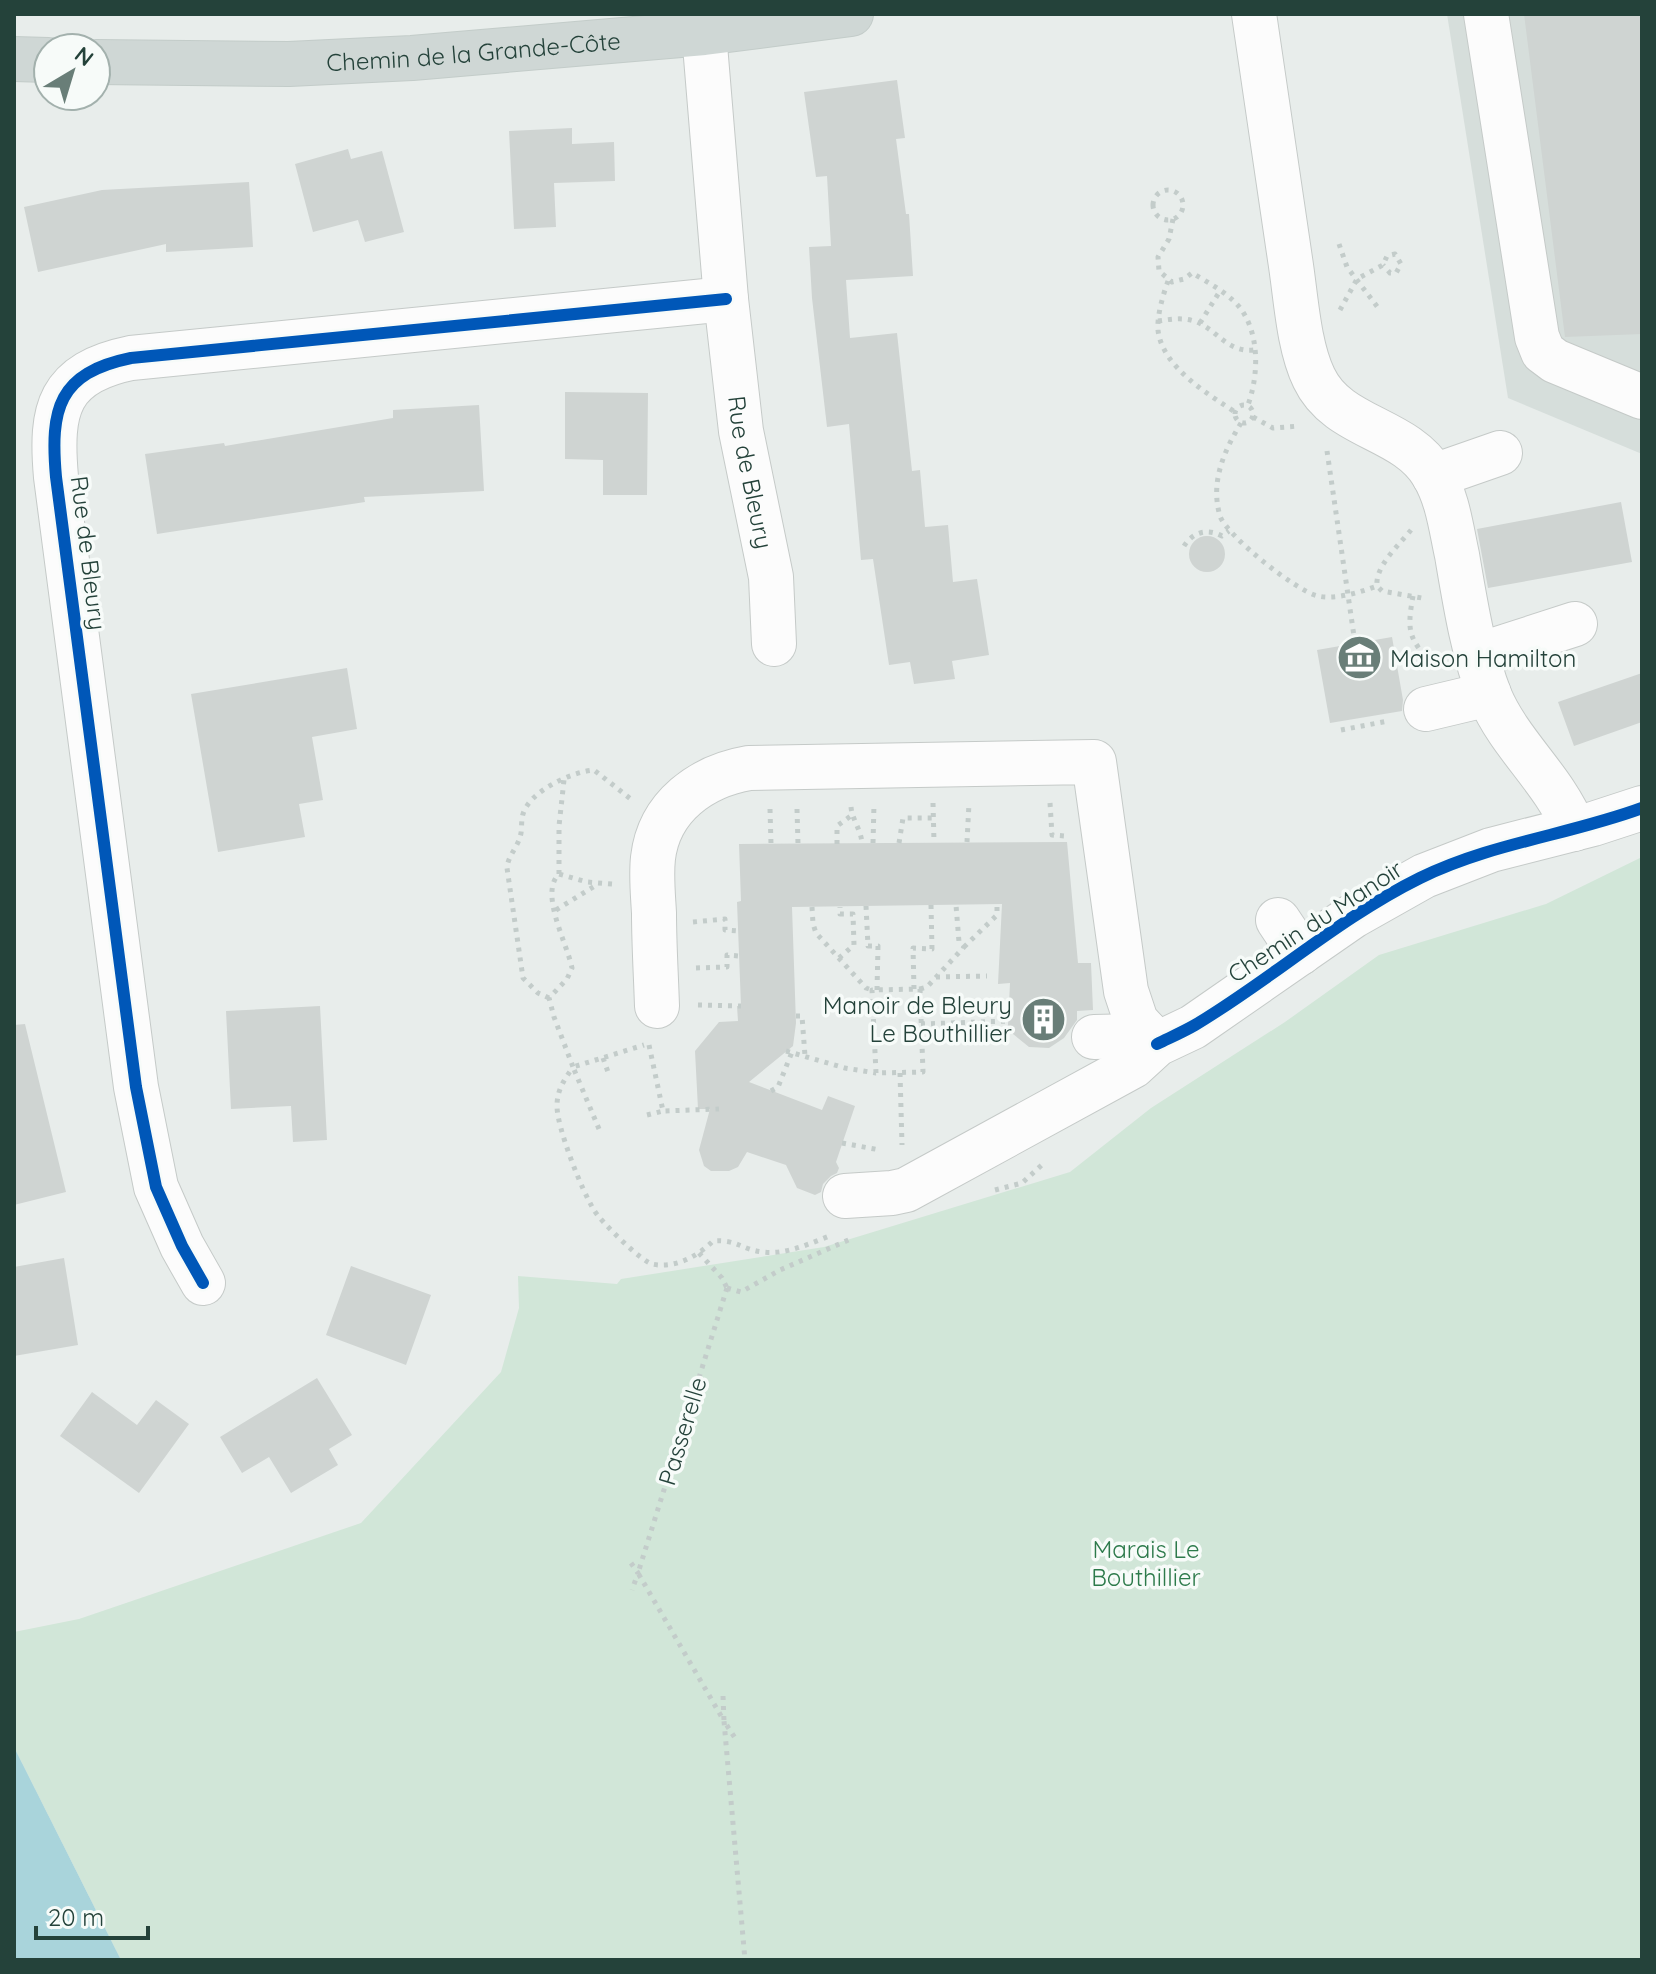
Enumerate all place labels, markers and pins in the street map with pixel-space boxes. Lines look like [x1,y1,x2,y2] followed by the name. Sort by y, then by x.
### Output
[1335,634,1383,682] museum icon: Maison Hamilton
[1390,643,1576,673] place label: Maison Hamilton
[823,990,1012,1048] place label: Manoir de Bleury Le Bouthillier
[1019,995,1067,1043] building icon: Manoir de Bleury Le Bouthillier

